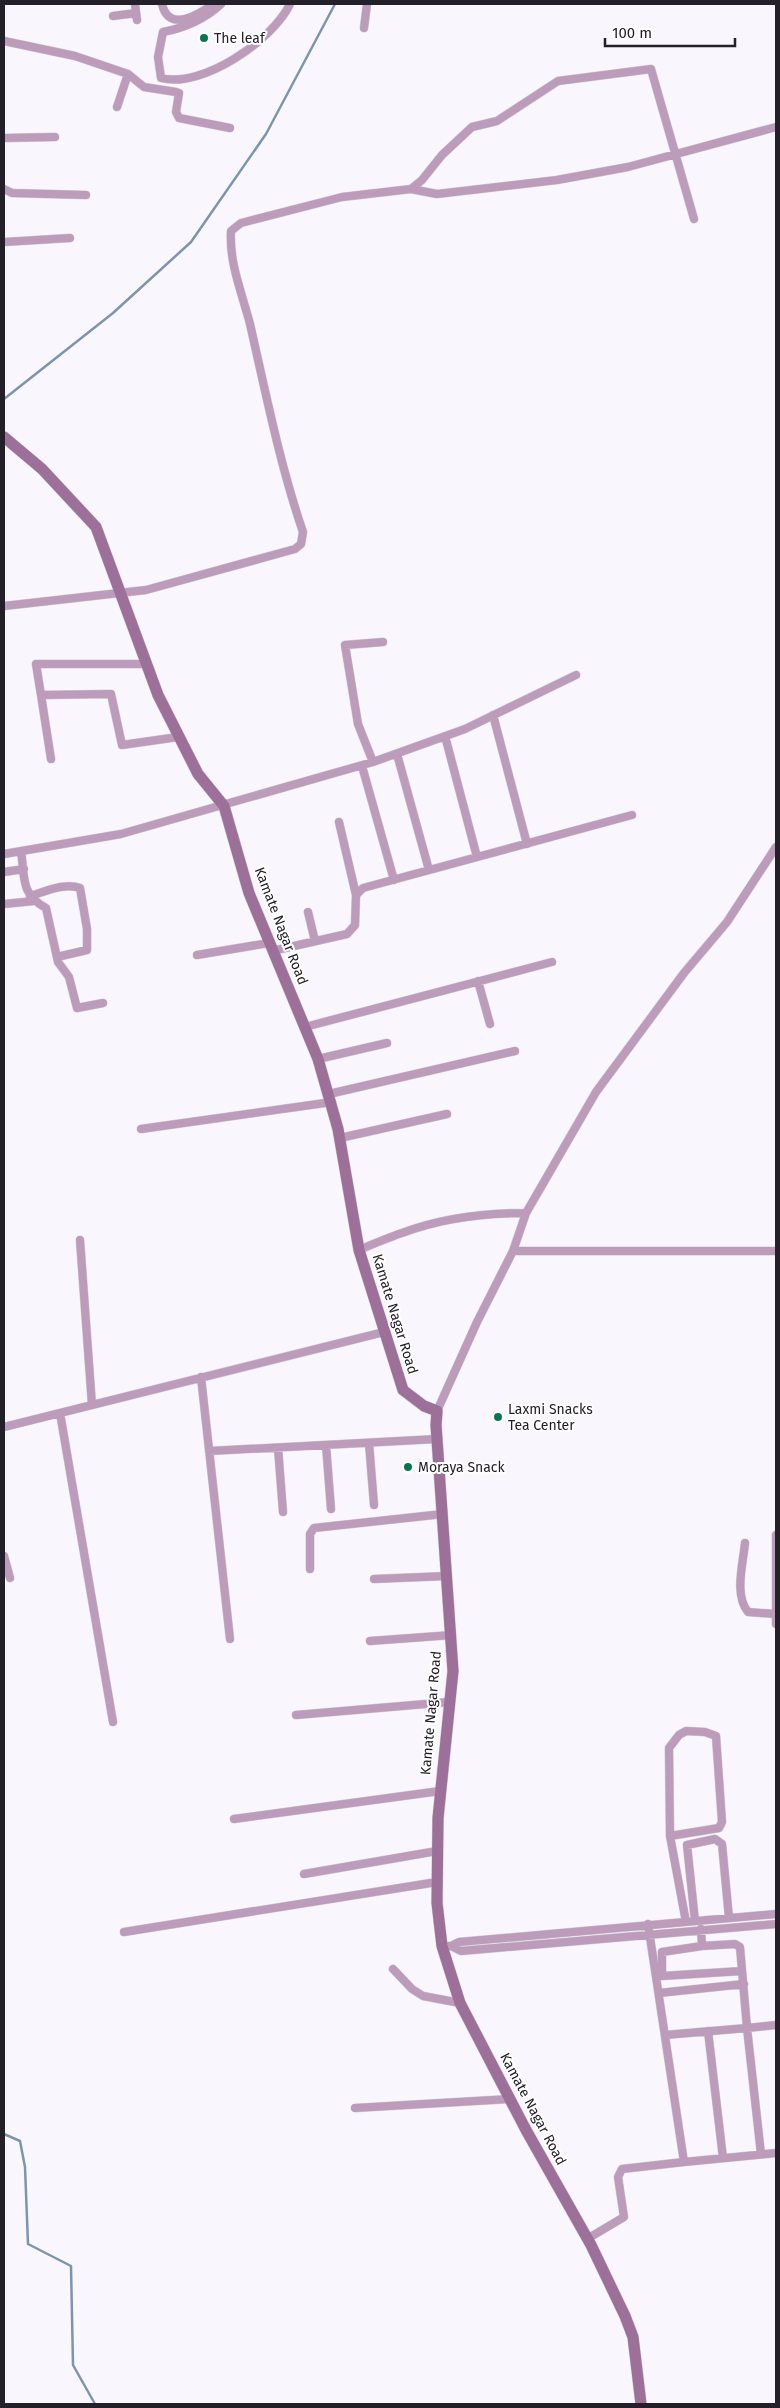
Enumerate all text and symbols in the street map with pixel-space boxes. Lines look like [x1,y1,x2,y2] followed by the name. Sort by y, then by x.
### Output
[605,15,735,47] scale bar
[612,24,652,42] text: 100 m
[214,30,266,47] place label: The leaf
[198,32,210,44] marker: The leaf
[251,865,311,987] street label: Kamate Nagar Road
[369,1252,421,1376] street label: Kamate Nagar Road
[508,1401,593,1434] place label: Laxmi Snacks Tea Center
[492,1411,504,1423] marker: Laxmi Snacks Tea Center
[418,1459,506,1476] place label: Moraya Snack
[402,1461,414,1473] marker: Moraya Snack
[417,1650,445,1776] street label: Kamate Nagar Road
[496,2050,570,2168] street label: Kamate Nagar Road

